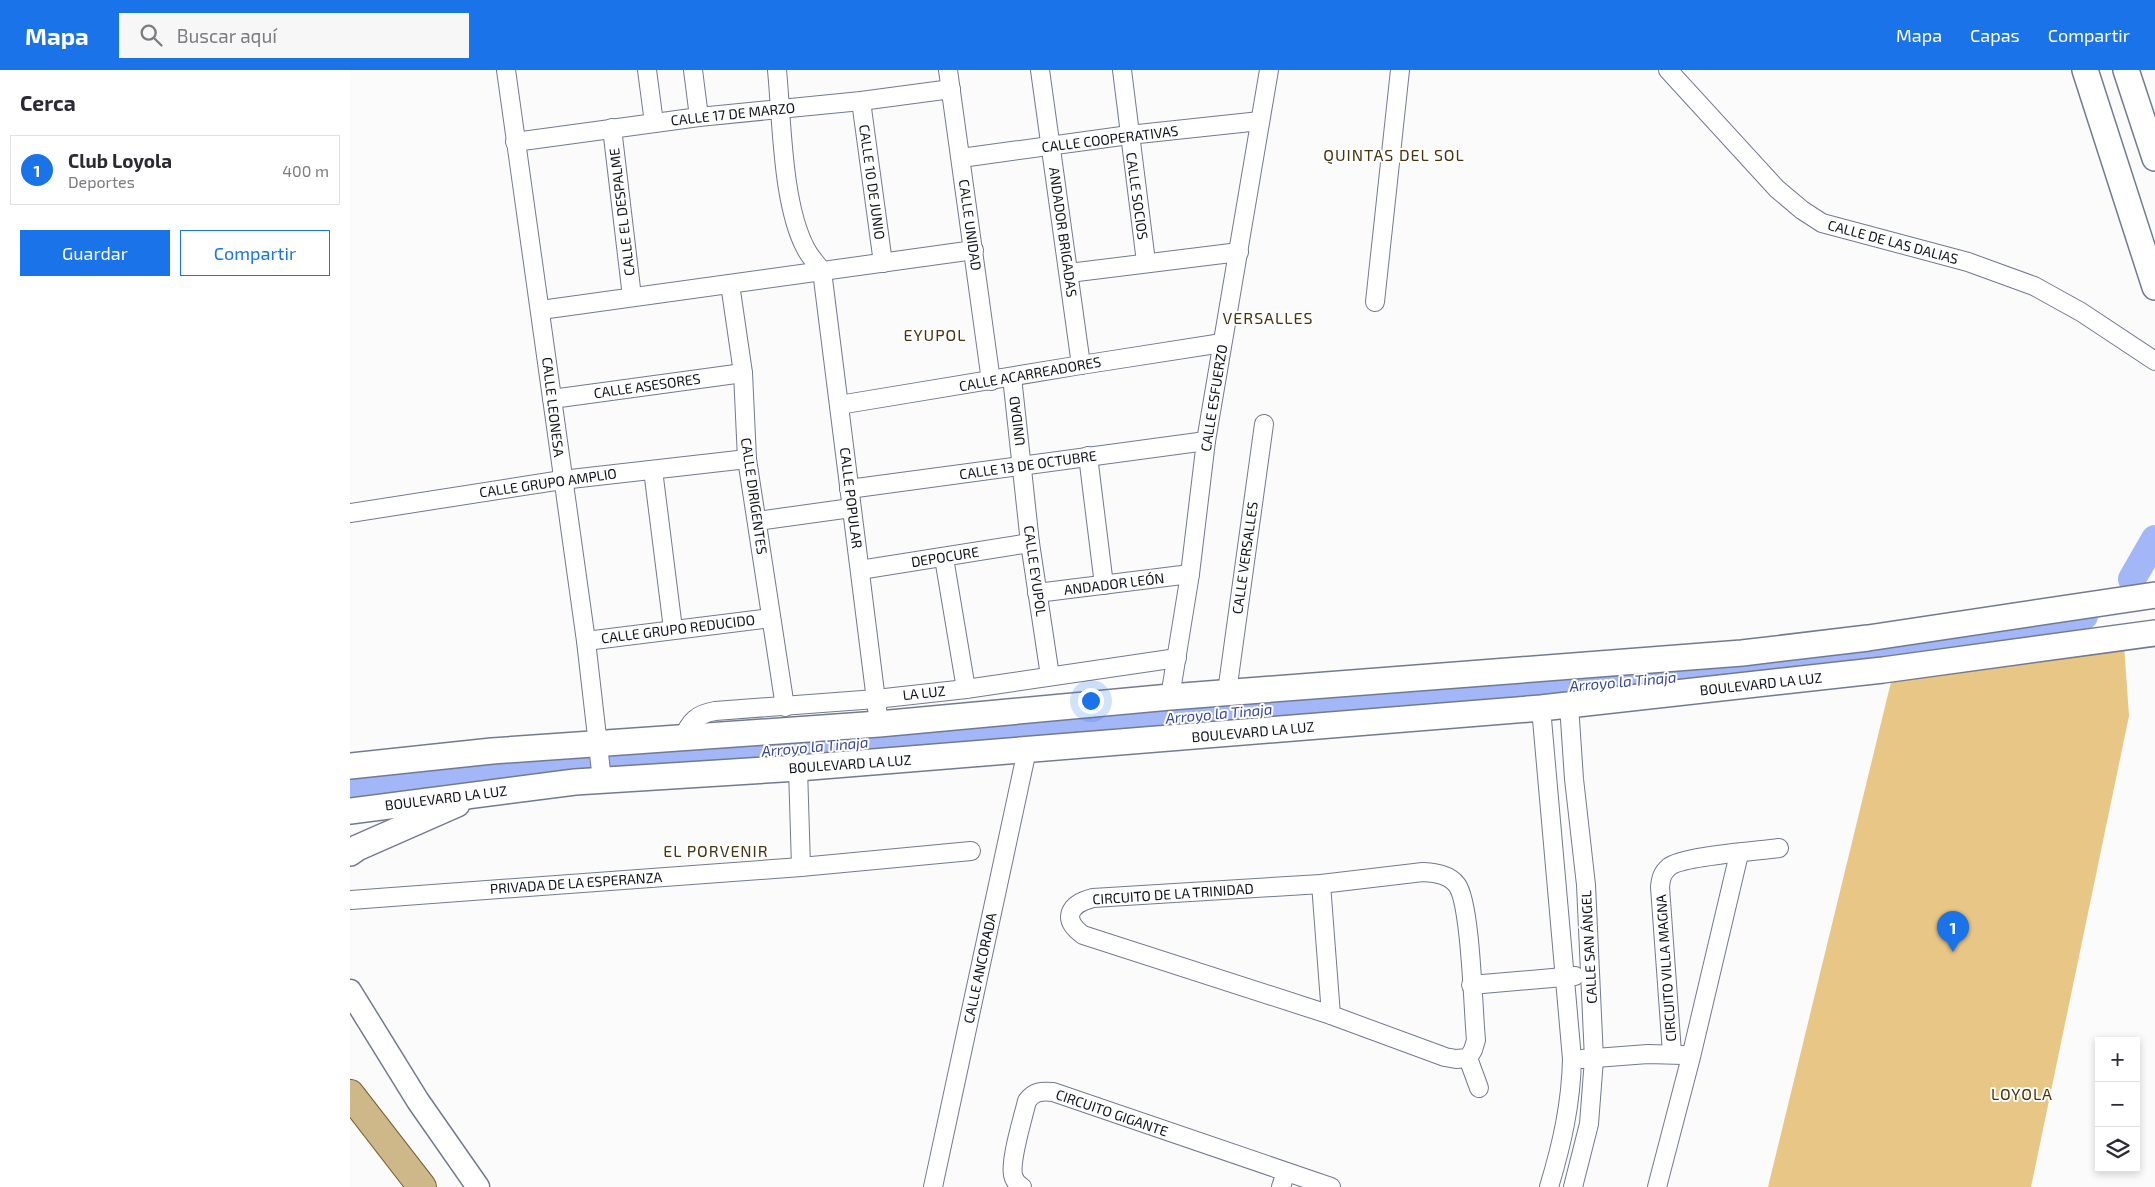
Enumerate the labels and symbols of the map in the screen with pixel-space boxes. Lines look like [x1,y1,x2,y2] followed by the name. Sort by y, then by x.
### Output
[670,99,796,128] street label: CALLE 17 DE MARZO
[1041,122,1179,155] street label: CALLE COOPERATIVAS
[856,123,889,241] street label: CALLE 10 DE JUNIO
[1323,145,1465,165] district label: QUINTAS DEL SOL
[605,147,638,277] street label: CALLE EL DESPALME
[1123,151,1152,241] street label: CALLE SOCIOS
[1046,166,1081,298] street label: ANDADOR BRIGADAS
[956,178,985,272] street label: CALLE UNIDAD
[1826,216,1960,267] street label: CALLE DE LAS DALIAS
[1223,308,1313,327] district label: VERSALLES
[903,325,967,344] district label: EYUPOL
[1197,343,1230,453] street label: CALLE ESFUERZO
[958,353,1102,394] street label: CALLE ACARREADORES
[539,356,568,458] street label: CALLE LEONESA
[592,370,702,401] street label: CALLE ASESORES
[1005,395,1028,447] street label: UNIDAD
[738,436,771,556] street label: CALLE DIRIGENTES
[837,446,866,550] street label: CALLE POPULAR
[958,446,1098,483] street label: CALLE 13 DE OCTUBRE
[478,464,618,501] street label: CALLE GRUPO AMPLIO
[1228,500,1261,615] street label: CALLE VERSALLES
[1021,524,1050,618] street label: CALLE EYUPOL
[910,543,980,570] street label: DEPOCURE
[1063,569,1165,598] street label: ANDADOR LEÓN
[600,611,756,646] street label: CALLE GRUPO REDUCIDO
[1568,667,1677,696] water label: Arroyo la Tinaja
[1699,669,1823,698] street label: BOULEVARD LA LUZ
[902,682,946,703] street label: LA LUZ
[1078,688,1104,714] your location
[1164,699,1273,728] water label: Arroyo la Tinaja
[1191,718,1315,745] street label: BOULEVARD LA LUZ
[760,732,869,761] water label: Arroyo la Tinaja
[788,751,912,776] street label: BOULEVARD LA LUZ
[384,782,508,813] street label: BOULEVARD LA LUZ
[663,841,769,860] district label: EL PORVENIR
[489,868,663,897] street label: PRIVADA DE LA ESPERANZA
[1092,879,1254,908] street label: CIRCUITO DE LA TRINIDAD
[1577,890,1600,1004] street label: CALLE SAN ÁNGEL
[1652,893,1679,1042] street label: CIRCUITO VILLA MAGNA
[959,911,1000,1025] street label: CALLE ANCORADA
[1937,911,1969,952] pin: 1
[1991,1084,2053,1103] district label: LOYOLA
[1054,1085,1171,1140] street label: CIRCUITO GIGANTE

